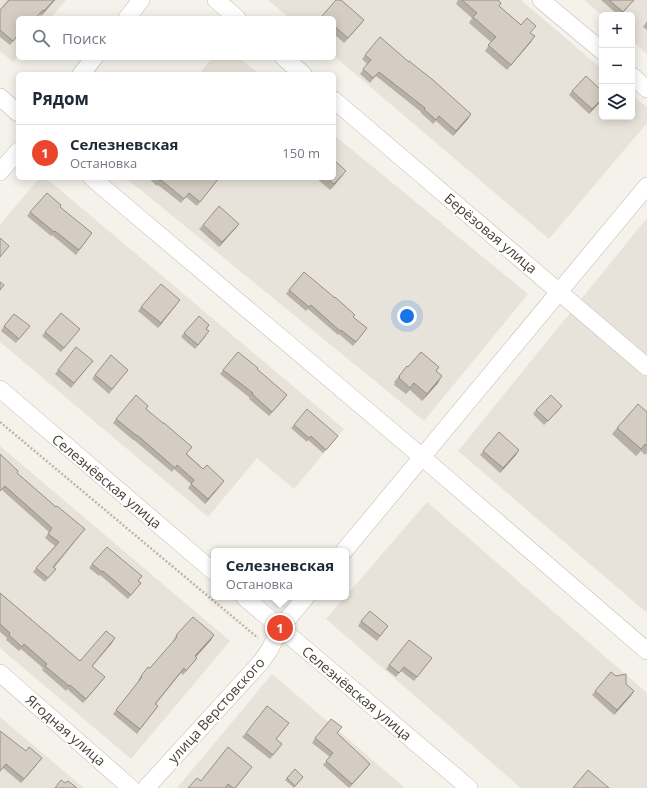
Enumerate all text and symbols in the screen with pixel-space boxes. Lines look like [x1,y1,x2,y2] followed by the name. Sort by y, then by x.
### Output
[599,12,635,120] map controls
[599,12,635,48] button: +
[16,16,336,60] search box
[30,27,52,49] icon: search
[62,28,106,48] text: Поиск
[599,48,635,84] button: −
[599,84,635,120] button: layers
[32,87,89,110] text: Рядом
[70,134,178,154] text: Селезневская
[41,144,49,162] text: 1
[282,144,320,162] text: 150 m
[70,154,137,172] text: Остановка
[441,189,541,277] street label: Берёзовая улица
[397,306,417,326] your location
[48,429,166,533] street label: Селезнёвская улица
[211,548,349,600] popup
[226,555,334,575] text: Селезневская
[226,575,293,593] text: Остановка
[267,613,293,643] pin: 1
[298,641,416,745] street label: Селезнёвская улица
[163,653,269,767] street label: улица Верстовского
[22,690,110,770] street label: Ягодная улица

